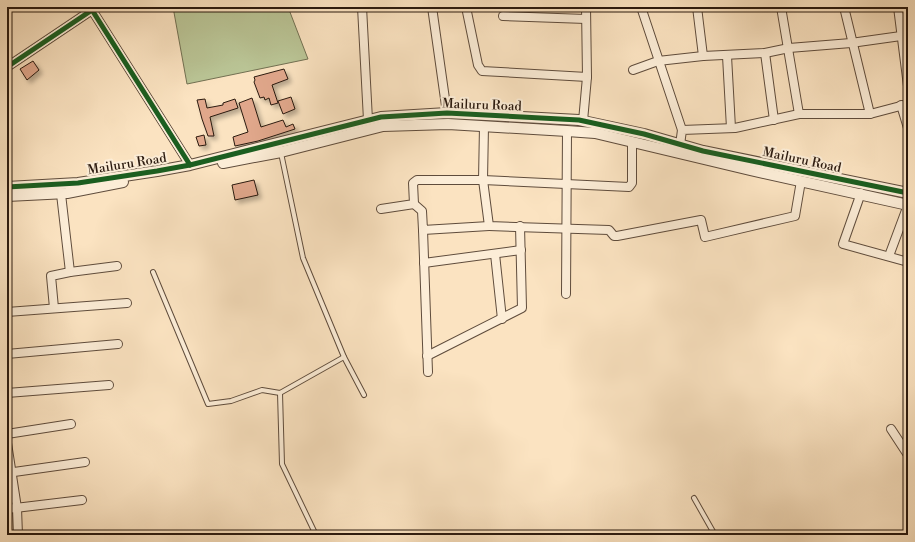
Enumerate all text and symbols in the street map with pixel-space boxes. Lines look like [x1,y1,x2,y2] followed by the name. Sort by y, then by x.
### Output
[442,96,523,114] street label: Mailuru Road
[761,144,843,176] street label: Mailuru Road
[86,150,168,178] street label: Mailuru Road

